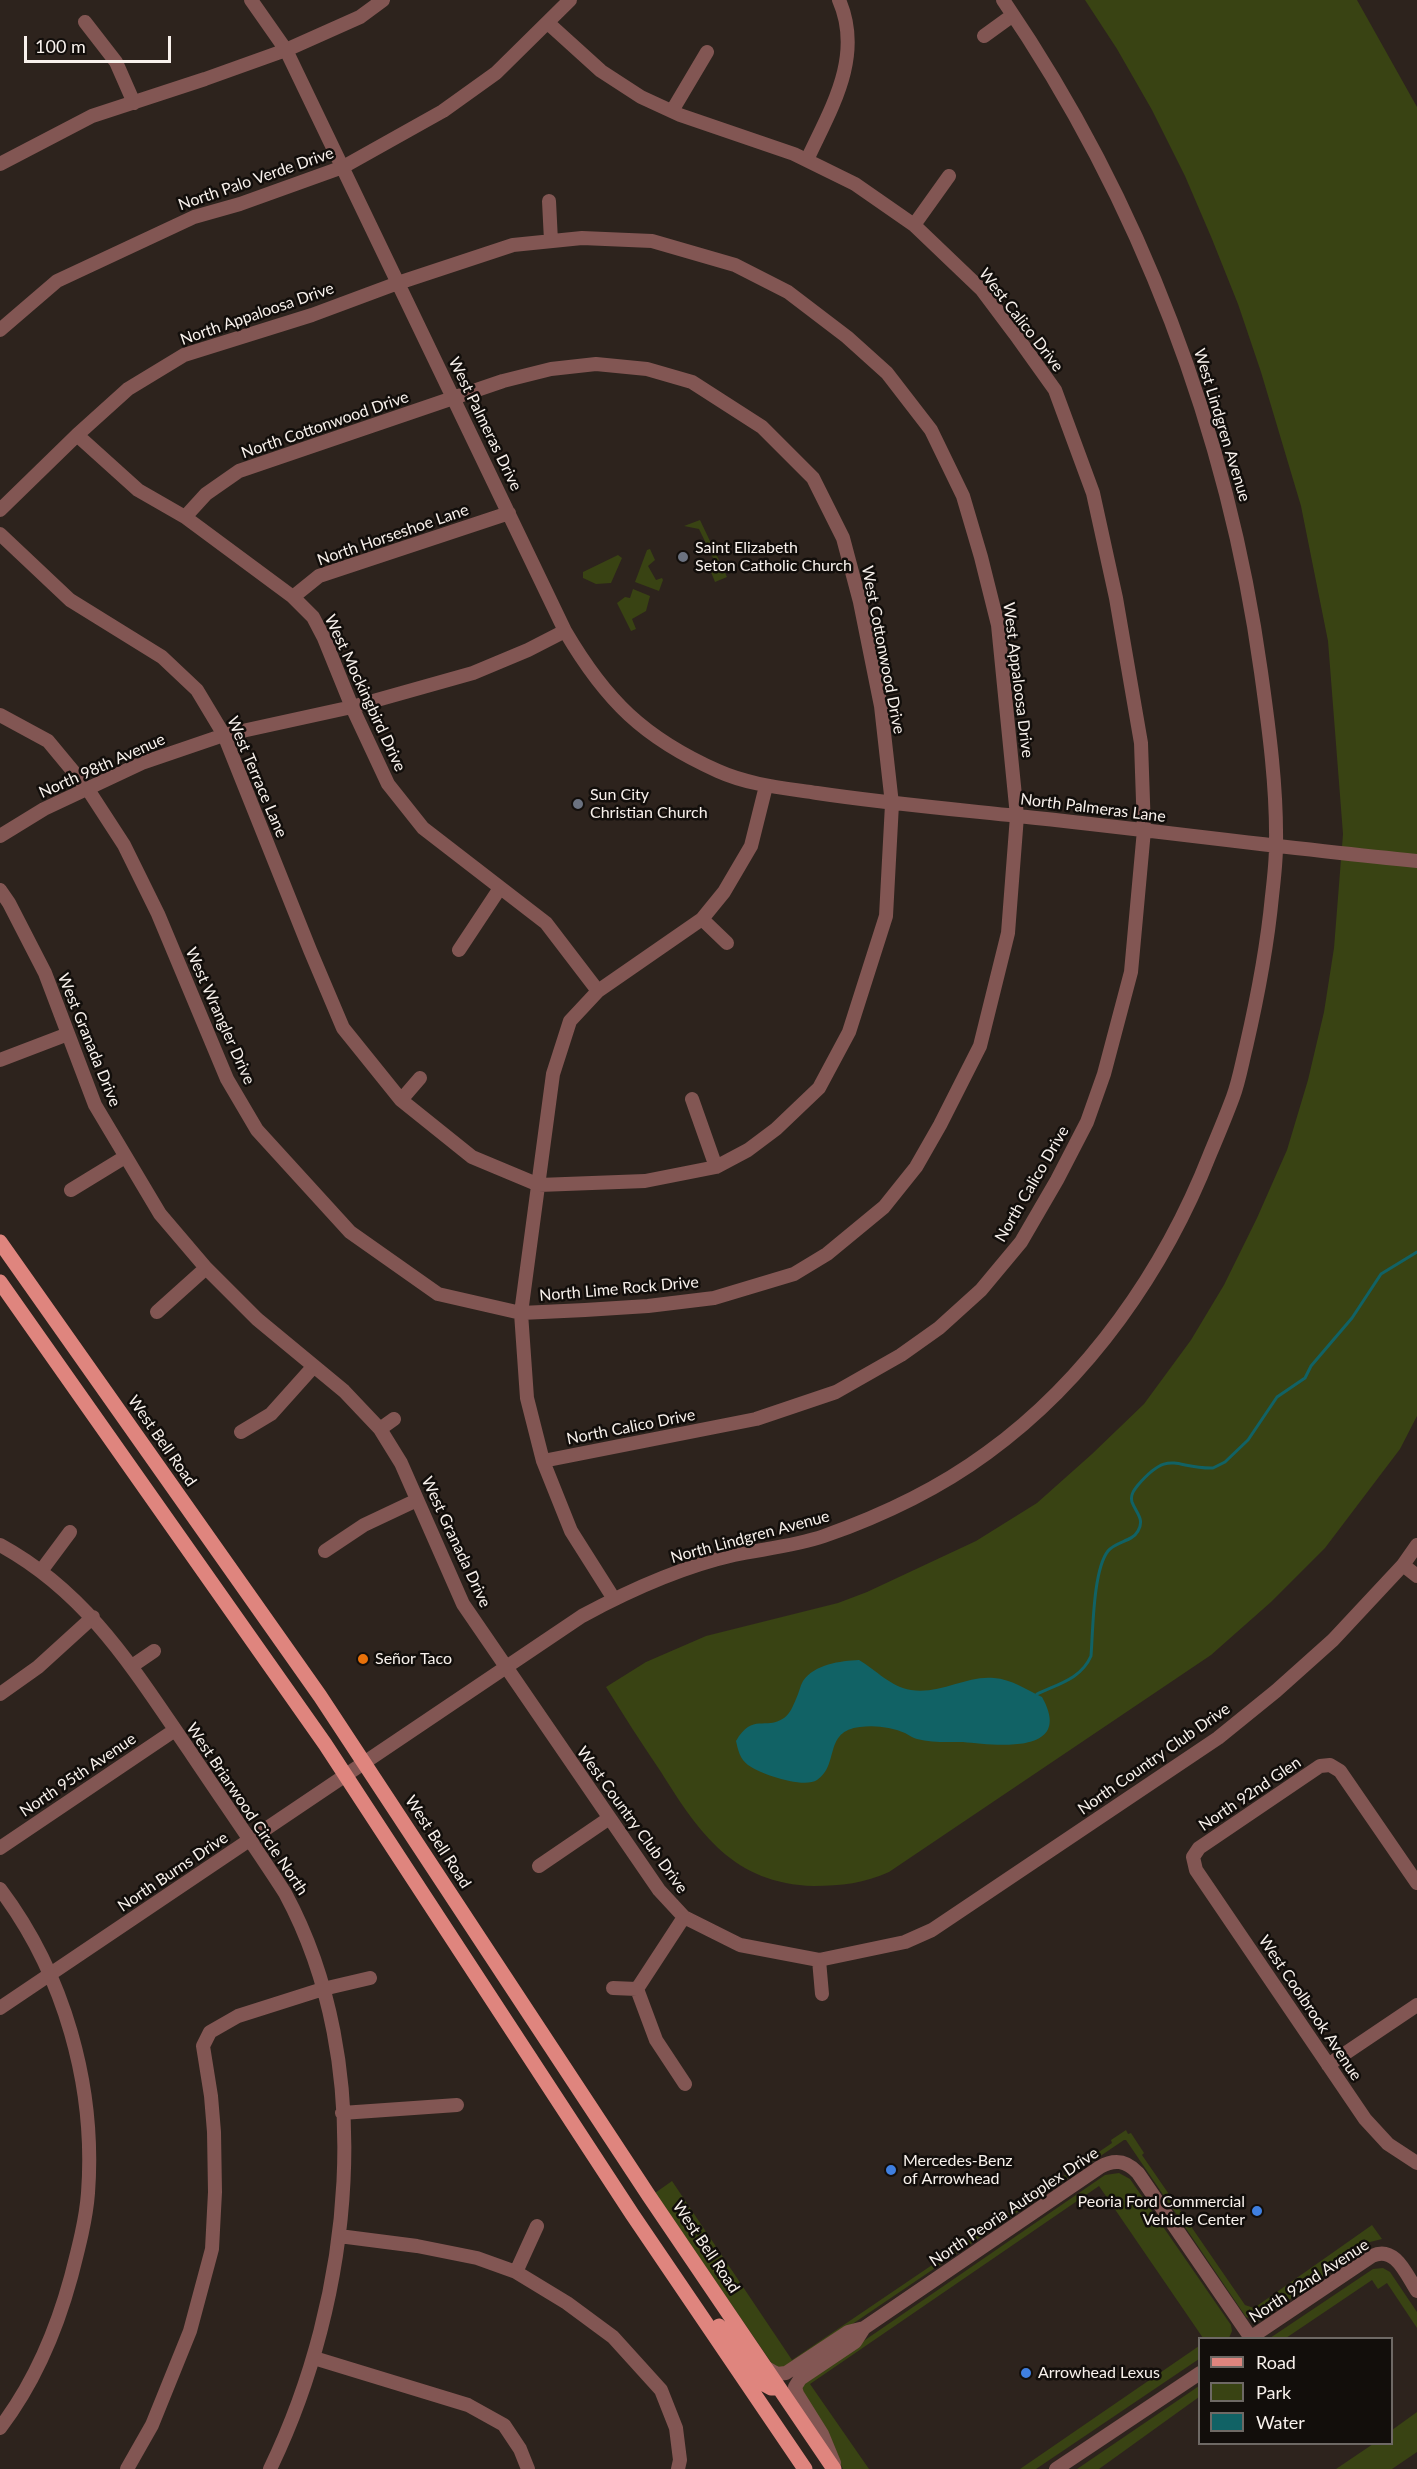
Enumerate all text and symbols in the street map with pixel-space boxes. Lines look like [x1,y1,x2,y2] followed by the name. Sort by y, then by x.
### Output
[27,24,174,62] scale bar
[35,35,86,57] text: 100 m
[176,143,336,215] street label: North Palo Verde Drive
[975,264,1067,376] street label: West Calico Drive
[178,279,336,349] street label: North Appaloosa Drive
[1190,346,1254,504] street label: West Lindgren Avenue
[444,354,526,494] street label: West Palmeras Drive
[239,387,411,463] street label: North Cottonwood Drive
[315,500,471,570] street label: North Horseshoe Lane
[695,538,852,576] place label: Saint Elizabeth Seton Catholic Church
[676,550,690,564] marker: Saint Elizabeth Seton Catholic Church
[857,564,909,736] street label: West Cottonwood Drive
[999,601,1037,759] street label: West Appaloosa Drive
[320,611,410,775] street label: West Mockingbird Drive
[223,713,291,841] street label: West Terrace Lane
[36,730,168,802] street label: North 98th Avenue
[590,785,708,823] place label: Sun City Christian Church
[1019,790,1167,826] street label: North Palmeras Lane
[571,797,585,811] marker: Sun City Christian Church
[181,945,259,1087] street label: West Wrangler Drive
[53,971,125,1109] street label: West Granada Drive
[991,1123,1073,1245] street label: North Calico Drive
[538,1272,700,1306] street label: North Lime Rock Drive
[124,1392,200,1490] street label: West Bell Road
[565,1405,697,1449] street label: North Calico Drive
[417,1474,495,1610] street label: West Granada Drive
[668,1507,832,1567] street label: North Lindgren Avenue
[375,1649,452,1669] place label: Señor Taco
[356,1652,370,1666] marker: Señor Taco
[1074,1699,1234,1819] street label: North Country Club Drive
[182,1719,312,1899] street label: West Briarwood Circle North
[16,1729,140,1821] street label: North 95th Avenue
[572,1743,692,1897] street label: West Country Club Drive
[1195,1753,1305,1835] street label: North 92nd Glen
[401,1792,475,1892] street label: West Bell Road
[114,1828,232,1916] street label: North Burns Drive
[1254,1932,1366,2084] street label: West Coolbrook Avenue
[926,2143,1102,2271] street label: North Peoria Autoplex Drive
[903,2151,1013,2189] place label: Mercedes-Benz of Arrowhead
[884,2163,898,2177] marker: Mercedes-Benz of Arrowhead
[1078,2192,1245,2230] place label: Peoria Ford Commercial Vehicle Center
[668,2197,744,2297] street label: West Bell Road
[1250,2204,1264,2218] marker: Peoria Ford Commercial Vehicle Center
[1245,2235,1373,2327] street label: North 92nd Avenue
[1198,2337,1393,2445] legend
[1256,2351,1296,2373] text: Road
[1038,2363,1160,2383] place label: Arrowhead Lexus
[1019,2366,1033,2380] marker: Arrowhead Lexus
[1256,2381,1291,2403] text: Park
[1256,2411,1305,2433] text: Water

